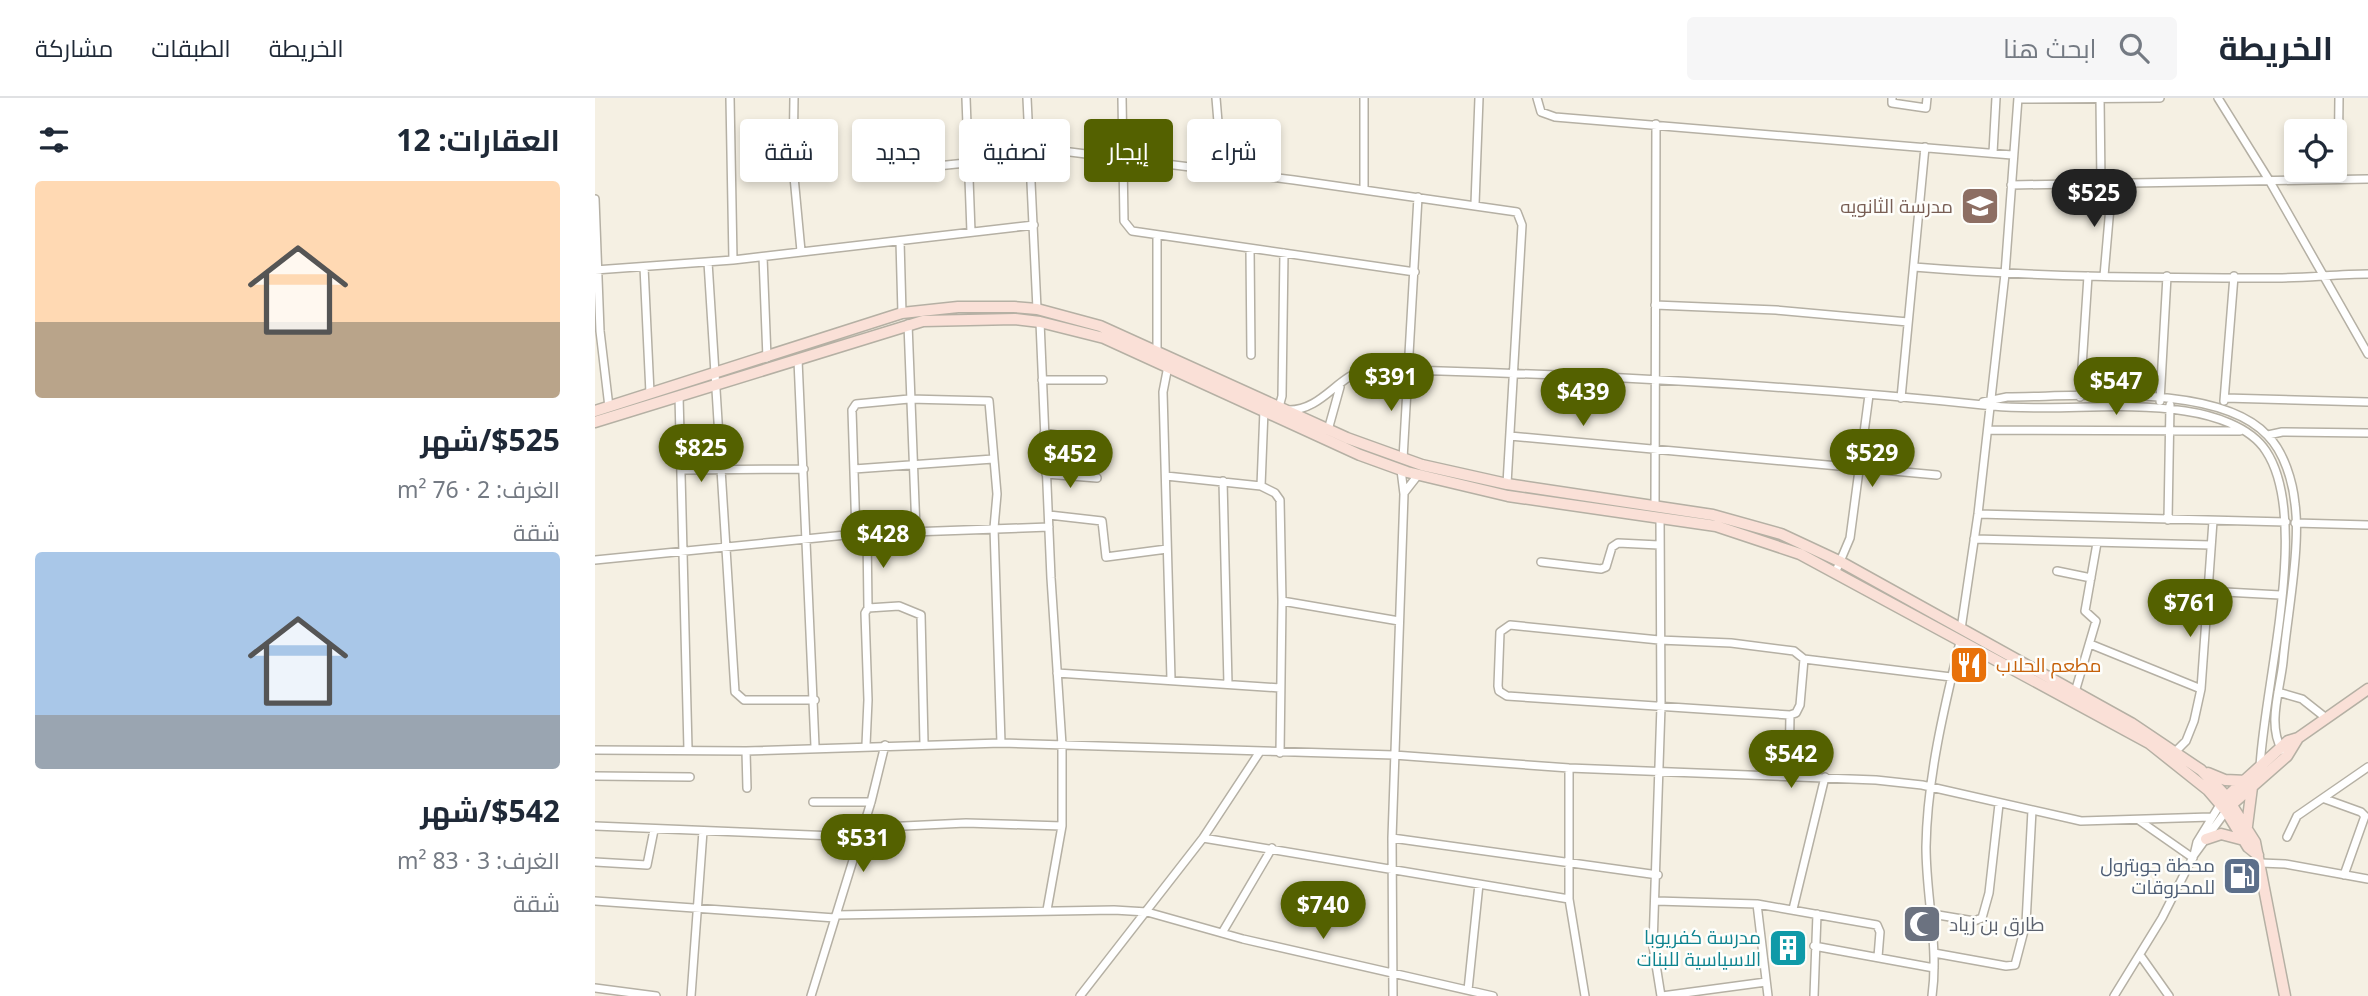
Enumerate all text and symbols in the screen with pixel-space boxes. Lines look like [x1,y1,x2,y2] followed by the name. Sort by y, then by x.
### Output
[1687,17,2177,80] search box
[2219,25,2333,70] text: الخريطة
[2115,29,2153,67] icon: search
[2003,30,2097,66] text: ابحث هنا
[35,31,113,64] text: مشاركة
[151,31,231,64] text: الطبقات
[269,31,344,64] text: الخريطة
[396,119,560,160] text: العقارات: 12
[740,119,838,182] chip: شقة
[852,119,945,182] chip: جديد
[959,119,1070,182] chip: تصفية
[1084,119,1173,182] chip: إيجار
[1187,119,1281,182] chip: شراء
[2284,119,2347,182] map controls
[2284,119,2347,182] button: locate
[35,121,73,159] icon: filters
[2053,170,2135,229] pin: $525
[2068,176,2120,208] text: $525
[1959,185,2001,227] school or university icon: مدرسة الثانويه
[1840,193,1953,219] place label: مدرسة الثانويه
[235,227,361,353] icon: home
[1350,354,1432,413] pin: $391
[2075,358,2157,417] pin: $547
[1365,360,1417,392] text: $391
[2090,364,2142,396] text: $547
[1542,368,1624,428] pin: $439
[1557,375,1609,407] text: $439
[420,419,560,460] text: $525/شهر
[660,424,742,484] pin: $825
[1029,430,1111,490] pin: $452
[1831,430,1913,489] pin: $529
[675,431,727,463] text: $825
[1846,436,1898,468] text: $529
[1044,437,1096,469] text: $452
[397,473,560,505] text: الغرف: 2 · 76 m²
[842,510,924,570] pin: $428
[513,516,560,548] text: شقة
[857,517,909,549] text: $428
[2149,580,2231,639] pin: $761
[2164,586,2216,618] text: $761
[235,598,361,724] icon: home
[1948,644,1990,686] restaurant icon: مطعم الحلاب
[1996,652,2102,679] place label: مطعم الحلاب
[1750,730,1832,790] pin: $542
[1765,737,1817,769] text: $542
[420,790,560,831] text: $542/شهر
[822,814,904,874] pin: $531
[837,821,889,853] text: $531
[397,844,560,876] text: الغرف: 3 · 83 m²
[2100,852,2215,900] place label: محطة جوبترول للمحروقات
[2221,855,2263,897] fuel station icon: محطة جوبترول للمحروقات
[1282,882,1364,941] pin: $740
[513,887,560,919] text: شقة
[1297,888,1349,920] text: $740
[1901,903,1943,945] mosque icon: طارق بن زياد
[1949,911,2045,937] place label: طارق بن زياد
[1637,924,1761,972] place label: مدرسة كفريوبا الاسياسية للبنات
[1767,927,1809,969] building icon: مدرسة كفريوبا الاسياسية للبنات

